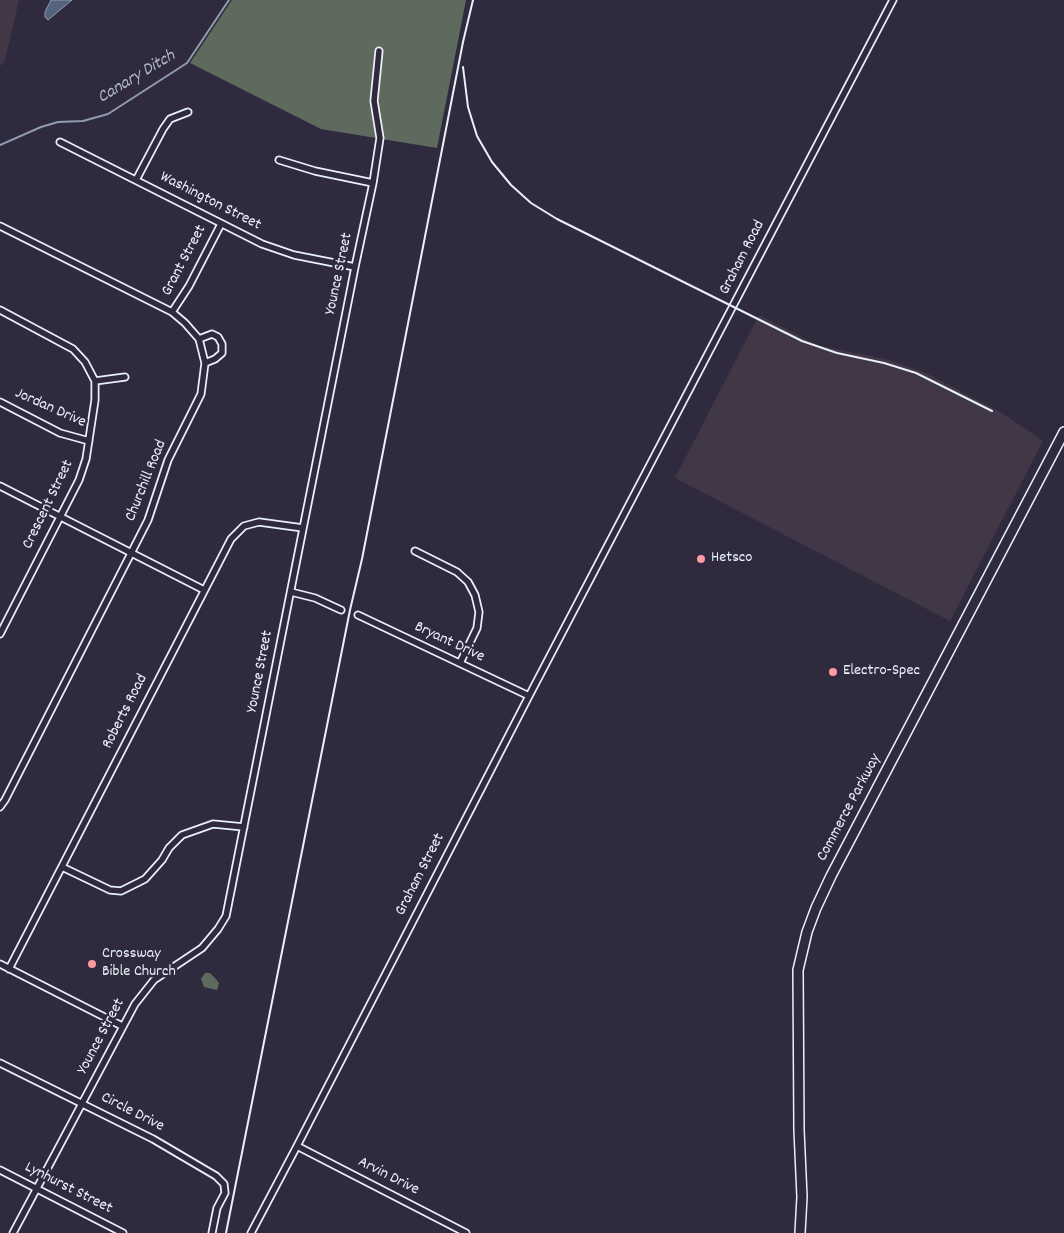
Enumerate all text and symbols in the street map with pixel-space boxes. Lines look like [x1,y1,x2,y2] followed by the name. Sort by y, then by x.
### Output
[94,46,180,110] water label: Canary Ditch
[156,168,264,236] street label: Washington Street
[716,218,770,298] street label: Graham Road
[158,222,212,300] street label: Grant Street
[322,231,358,317] street label: Younce Street
[11,385,89,433] street label: Jordan Drive
[122,438,172,524] street label: Churchill Road
[19,457,79,553] street label: Crescent Street
[711,549,752,569] place label: Hetsco
[695,553,707,565] marker: Hetsco
[411,618,487,668] street label: Bryant Drive
[244,629,278,715] street label: Younce Street
[843,662,920,682] place label: Electro-Spec
[827,666,839,678] marker: Electro-Spec
[99,672,153,752] street label: Roberts Road
[814,751,886,865] street label: Commerce Parkway
[392,831,450,919] street label: Graham Street
[102,945,176,983] place label: Crossway Bible Church
[86,958,98,970] marker: Crossway Bible Church
[74,996,130,1078] street label: Younce Street
[97,1089,167,1137] street label: Circle Drive
[354,1153,422,1201] street label: Arvin Drive
[21,1159,115,1219] street label: Lynhurst Street

